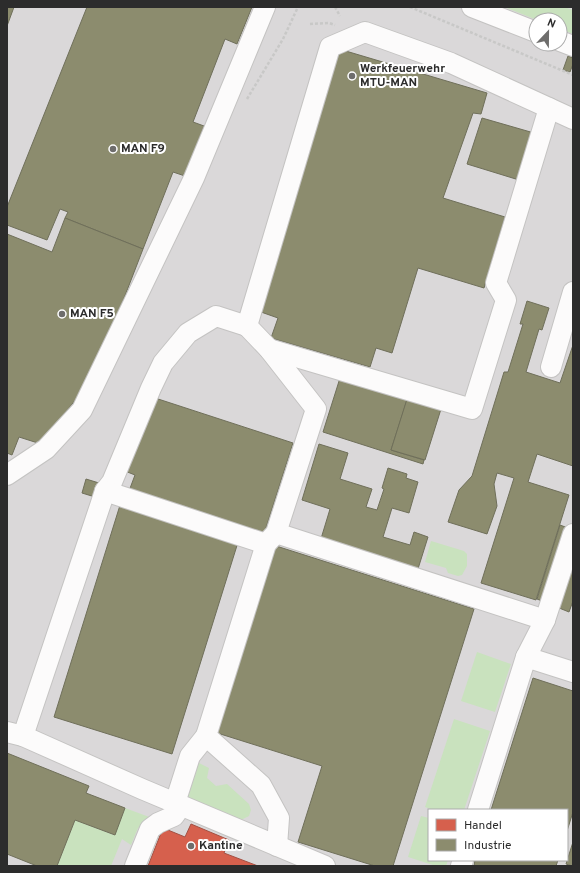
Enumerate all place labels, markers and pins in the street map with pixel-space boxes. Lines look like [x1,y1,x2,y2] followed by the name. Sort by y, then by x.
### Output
[360,61,445,91] place label: Werkfeuerwehr MTU-MAN
[347,71,357,81] marker: Werkfeuerwehr MTU-MAN
[121,141,165,157] place label: MAN F9
[108,144,118,154] marker: MAN F9
[70,306,114,322] place label: MAN F5
[57,309,67,319] marker: MAN F5
[199,838,243,854] place label: Kantine
[186,841,196,851] marker: Kantine

